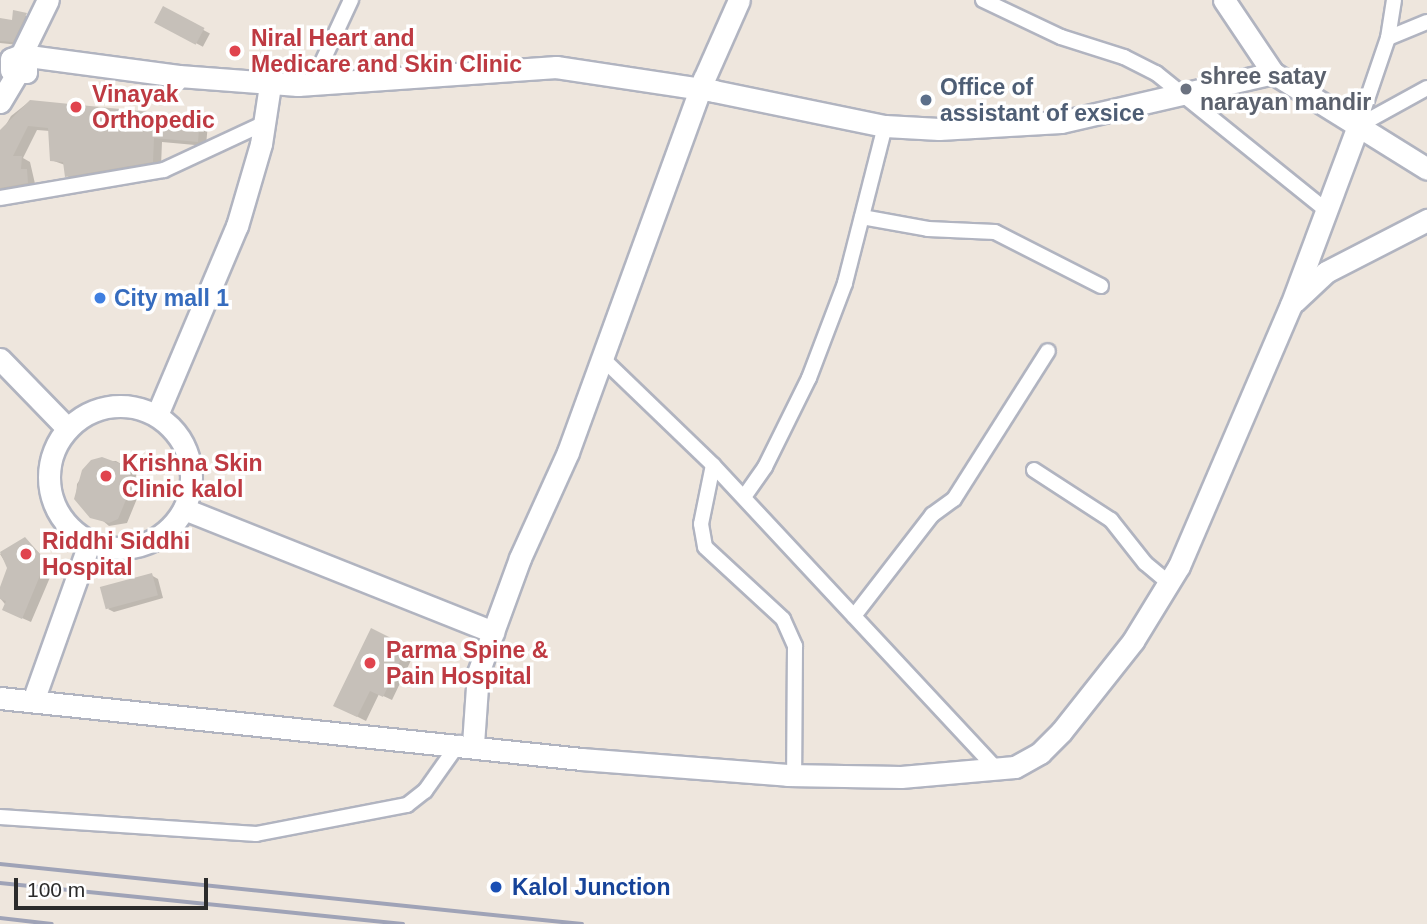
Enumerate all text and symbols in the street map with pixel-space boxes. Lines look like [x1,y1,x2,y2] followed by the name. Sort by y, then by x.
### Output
[251,24,522,78] place label: Niral Heart and Medicare and Skin Clinic
[225,41,245,61] marker: Niral Heart and Medicare and Skin Clinic
[1200,62,1371,116] place label: shree satay narayan mandir
[940,73,1145,127] place label: Office of assistant of exsice
[92,80,215,134] place label: Vinayak Orthopedic
[1178,81,1194,97] marker: shree satay narayan mandir
[918,92,934,108] marker: Office of assistant of exsice
[66,97,86,117] marker: Vinayak Orthopedic
[114,284,229,312] place label: City mall 1
[92,290,108,306] marker: City mall 1
[122,449,263,503] place label: Krishna Skin Clinic kalol
[96,466,116,486] marker: Krishna Skin Clinic kalol
[42,527,190,581] place label: Riddhi Siddhi Hospital
[16,544,36,564] marker: Riddhi Siddhi Hospital
[386,636,548,690] place label: Parma Spine & Pain Hospital
[360,653,380,673] marker: Parma Spine & Pain Hospital
[18,864,212,908] scale bar
[512,873,670,901] place label: Kalol Junction
[486,877,506,897] marker: Kalol Junction
[27,878,85,901] text: 100 m

